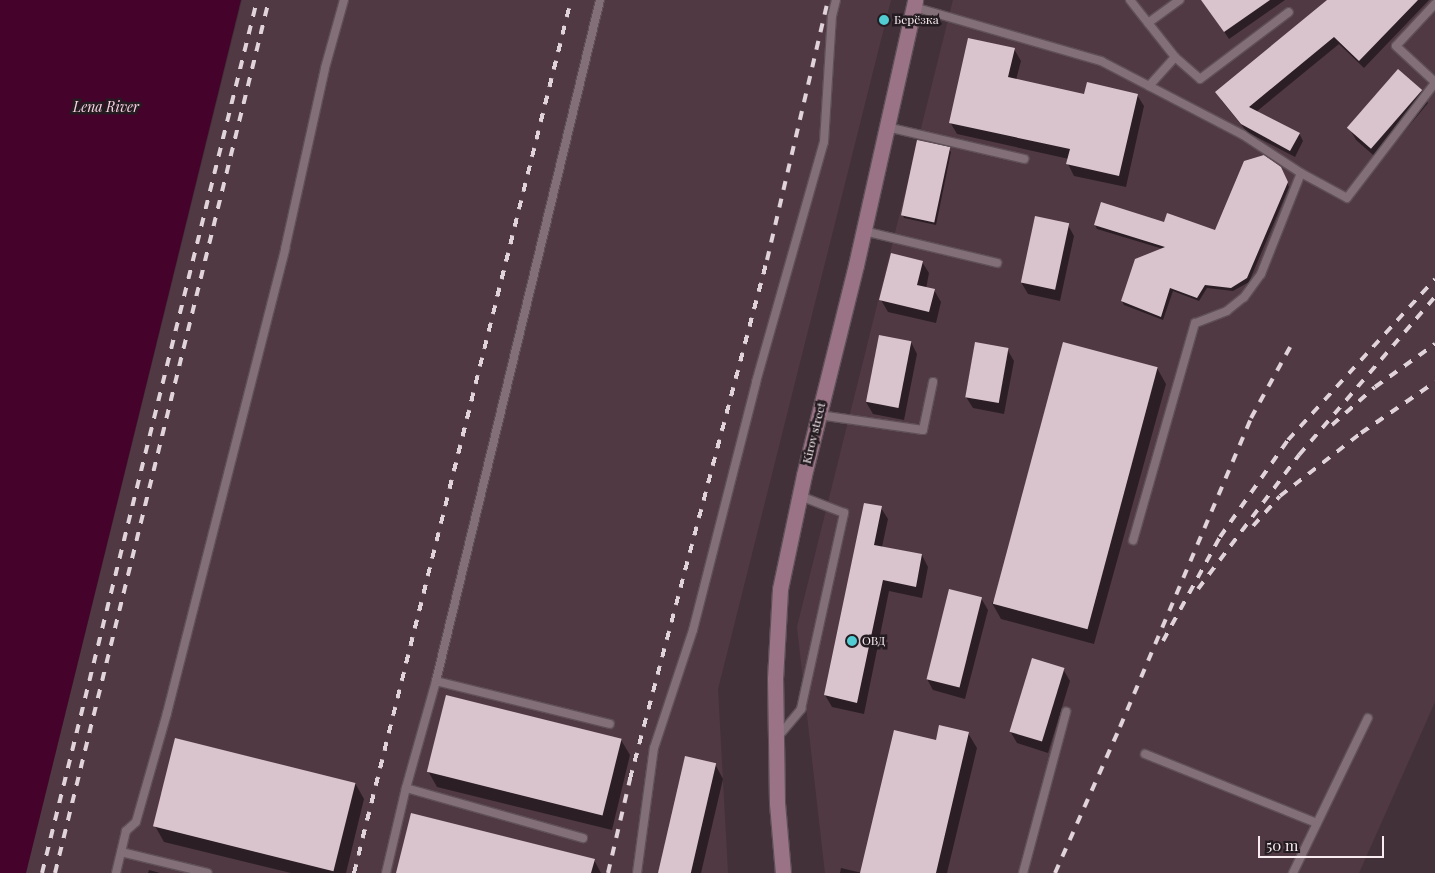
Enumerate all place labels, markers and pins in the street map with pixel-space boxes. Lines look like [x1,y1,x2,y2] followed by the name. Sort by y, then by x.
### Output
[894,13,939,27] place label: Берёзка
[878,14,890,26] marker: Берёзка
[862,634,885,648] place label: ОВД
[846,635,858,647] marker: ОВД

